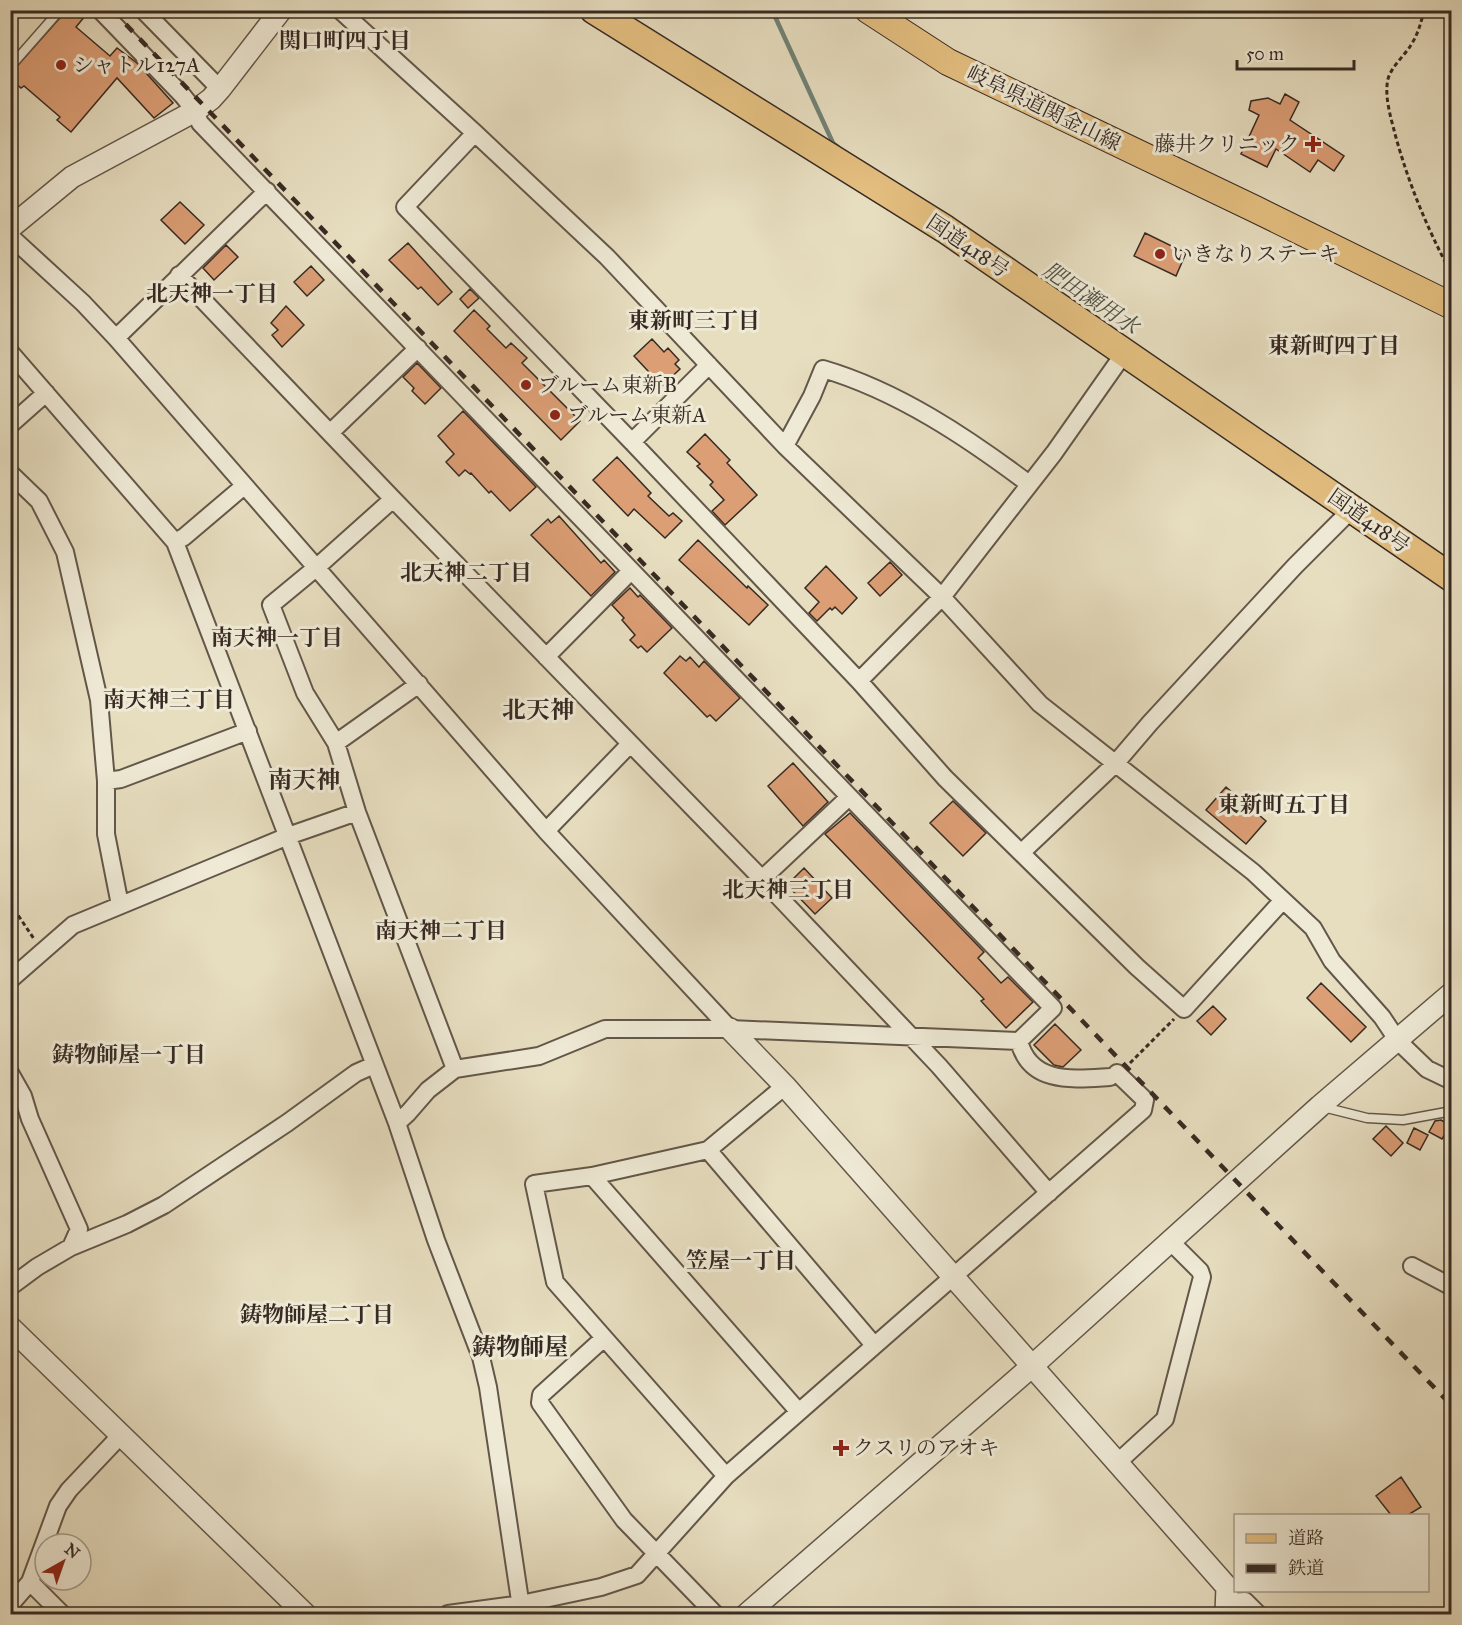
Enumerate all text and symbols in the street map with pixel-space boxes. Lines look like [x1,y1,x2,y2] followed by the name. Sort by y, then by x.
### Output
[279,27,411,54] district label: 関口町四丁目
[1237,33,1354,71] scale bar
[1246,43,1284,65] text: 50 m
[73,52,200,78] place label: シャトル127A
[54,58,68,72] marker: シャトル127A
[963,59,1125,157] street label: 岐阜県道関金山線
[1154,131,1300,157] place label: 藤井クリニック
[1304,135,1322,153] marker: 藤井クリニック
[922,209,1014,283] street label: 国道418号
[1172,241,1340,267] place label: いきなりステーキ
[1153,247,1167,261] marker: いきなりステーキ
[1038,256,1146,341] water label: 肥田瀬用水
[146,280,278,307] district label: 北天神一丁目
[628,307,760,334] district label: 東新町三丁目
[1268,332,1400,359] district label: 東新町四丁目
[538,372,677,398] place label: ブルーム東新B
[519,378,533,392] marker: ブルーム東新B
[567,402,706,428] place label: ブルーム東新A
[548,408,562,422] marker: ブルーム東新A
[1323,483,1415,559] street label: 国道418号
[400,559,532,586] district label: 北天神二丁目
[211,624,343,651] district label: 南天神一丁目
[103,686,235,713] district label: 南天神三丁目
[502,695,574,725] district label: 北天神
[268,765,340,795] district label: 南天神
[1218,791,1350,818] district label: 東新町五丁目
[722,876,854,903] district label: 北天神三丁目
[375,917,507,944] district label: 南天神二丁目
[52,1041,206,1068] district label: 鋳物師屋一丁目
[686,1247,796,1274] district label: 笠屋一丁目
[240,1301,394,1328] district label: 鋳物師屋二丁目
[472,1332,568,1362] district label: 鋳物師屋
[853,1435,1000,1461] place label: クスリのアオキ
[834,1441,848,1455] marker: クスリのアオキ
[1234,1514,1429,1592] legend
[1288,1527,1324,1549] text: 道路
[33,1532,93,1592] north arrow
[61,1539,84,1563] text: N
[1288,1557,1324,1579] text: 鉄道

